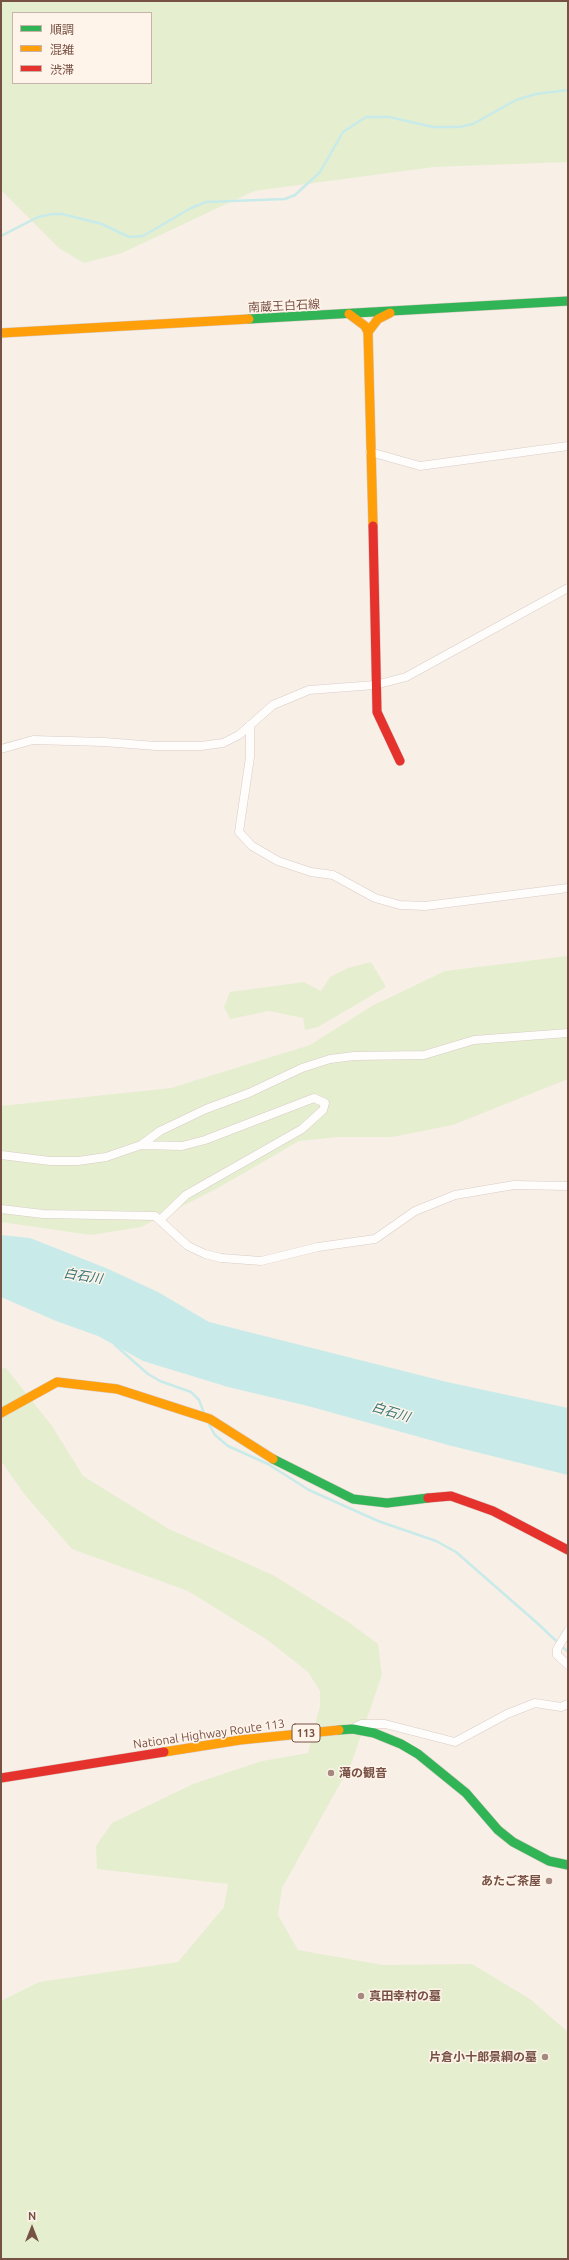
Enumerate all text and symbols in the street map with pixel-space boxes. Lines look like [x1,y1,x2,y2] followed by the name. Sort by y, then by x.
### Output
[12,12,152,84] legend
[50,23,74,36] text: 順調
[50,43,74,56] text: 混雑
[50,63,74,76] text: 渋滞
[248,297,320,315] street label: 南蔵王白石線
[63,1265,103,1287] water label: 白石川
[370,1399,412,1425] water label: 白石川
[132,1716,286,1752] street label: National Highway Route 113
[292,1724,320,1742] road number: 113
[339,1766,387,1780] place label: 滝の観音
[326,1768,336,1778] marker: 滝の観音
[481,1874,541,1888] place label: あたご茶屋
[544,1876,554,1886] marker: あたご茶屋
[369,1989,441,2003] place label: 真田幸村の墓
[356,1991,366,2001] marker: 真田幸村の墓
[429,2050,537,2064] place label: 片倉小十郎景綱の墓
[540,2052,550,2062] marker: 片倉小十郎景綱の墓
[12,2208,52,2248] north arrow
[28,2210,36,2222] text: N

